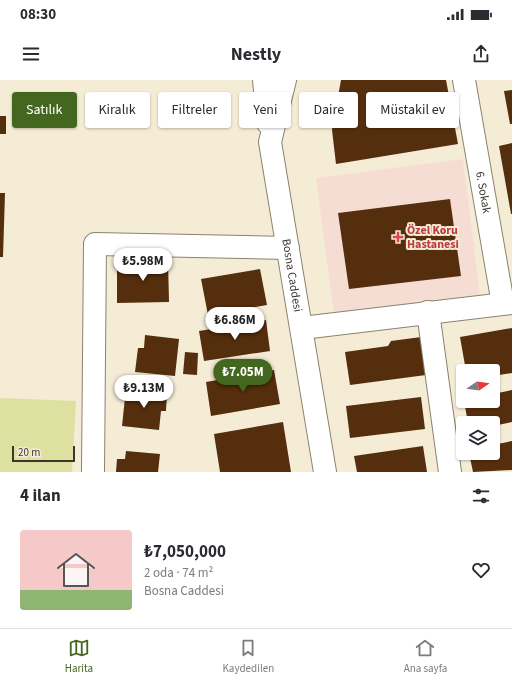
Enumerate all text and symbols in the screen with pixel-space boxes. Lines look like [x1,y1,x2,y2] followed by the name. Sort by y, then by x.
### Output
[20,4,56,25] text: 08:30
[231,42,281,67] text: Nestly
[20,43,42,65] icon: menu
[470,43,492,65] icon: share
[12,92,77,128] chip: Satılık
[85,92,150,128] chip: Kiralık
[158,92,231,128] chip: Filtreler
[239,92,291,128] chip: Yeni
[299,92,358,128] chip: Daire
[366,92,459,128] chip: Müstakil ev
[471,170,495,215] street label: 6. Sokak
[407,222,459,253] place label: Özel Koru Hastanesi
[392,231,404,243] marker: Özel Koru Hastanesi
[277,238,306,313] street label: Bosna Caddesi
[110,248,176,282] pin: ₺5.98M
[122,252,164,270] text: ₺5.98M
[202,307,268,341] pin: ₺6.86M
[214,311,256,329] text: ₺6.86M
[210,359,276,393] pin: ₺7.05M
[222,363,264,381] text: ₺7.05M
[456,364,500,408] north arrow
[456,364,500,460] map controls
[111,375,177,409] pin: ₺9.13M
[123,379,165,397] text: ₺9.13M
[456,416,500,460] button: layers
[12,444,75,463] scale bar
[18,445,40,460] text: 20 m
[20,484,61,508] text: 4 ilan
[470,485,492,507] icon: filters
[144,540,226,564] text: ₺7,050,000
[52,546,100,594] icon: home
[470,559,492,581] icon: heart
[144,564,213,582] text: 2 oda · 74 m²
[144,582,224,600] text: Bosna Caddesi
[65,637,93,676] tab: Harita
[223,637,274,676] tab: Kaydedilen
[404,637,447,676] tab: Ana sayfa

